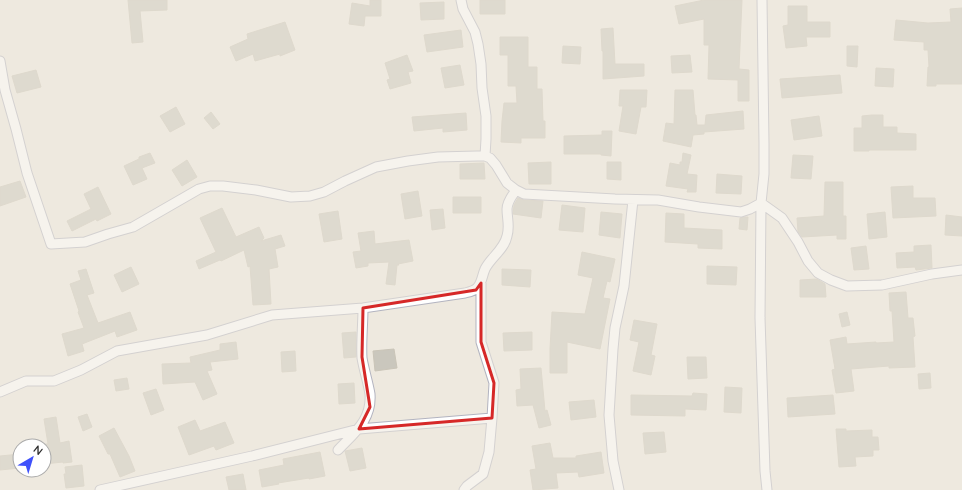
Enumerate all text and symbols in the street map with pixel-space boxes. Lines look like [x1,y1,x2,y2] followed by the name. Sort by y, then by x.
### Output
[12,438,52,478] north arrow
[31,442,46,458] text: N

